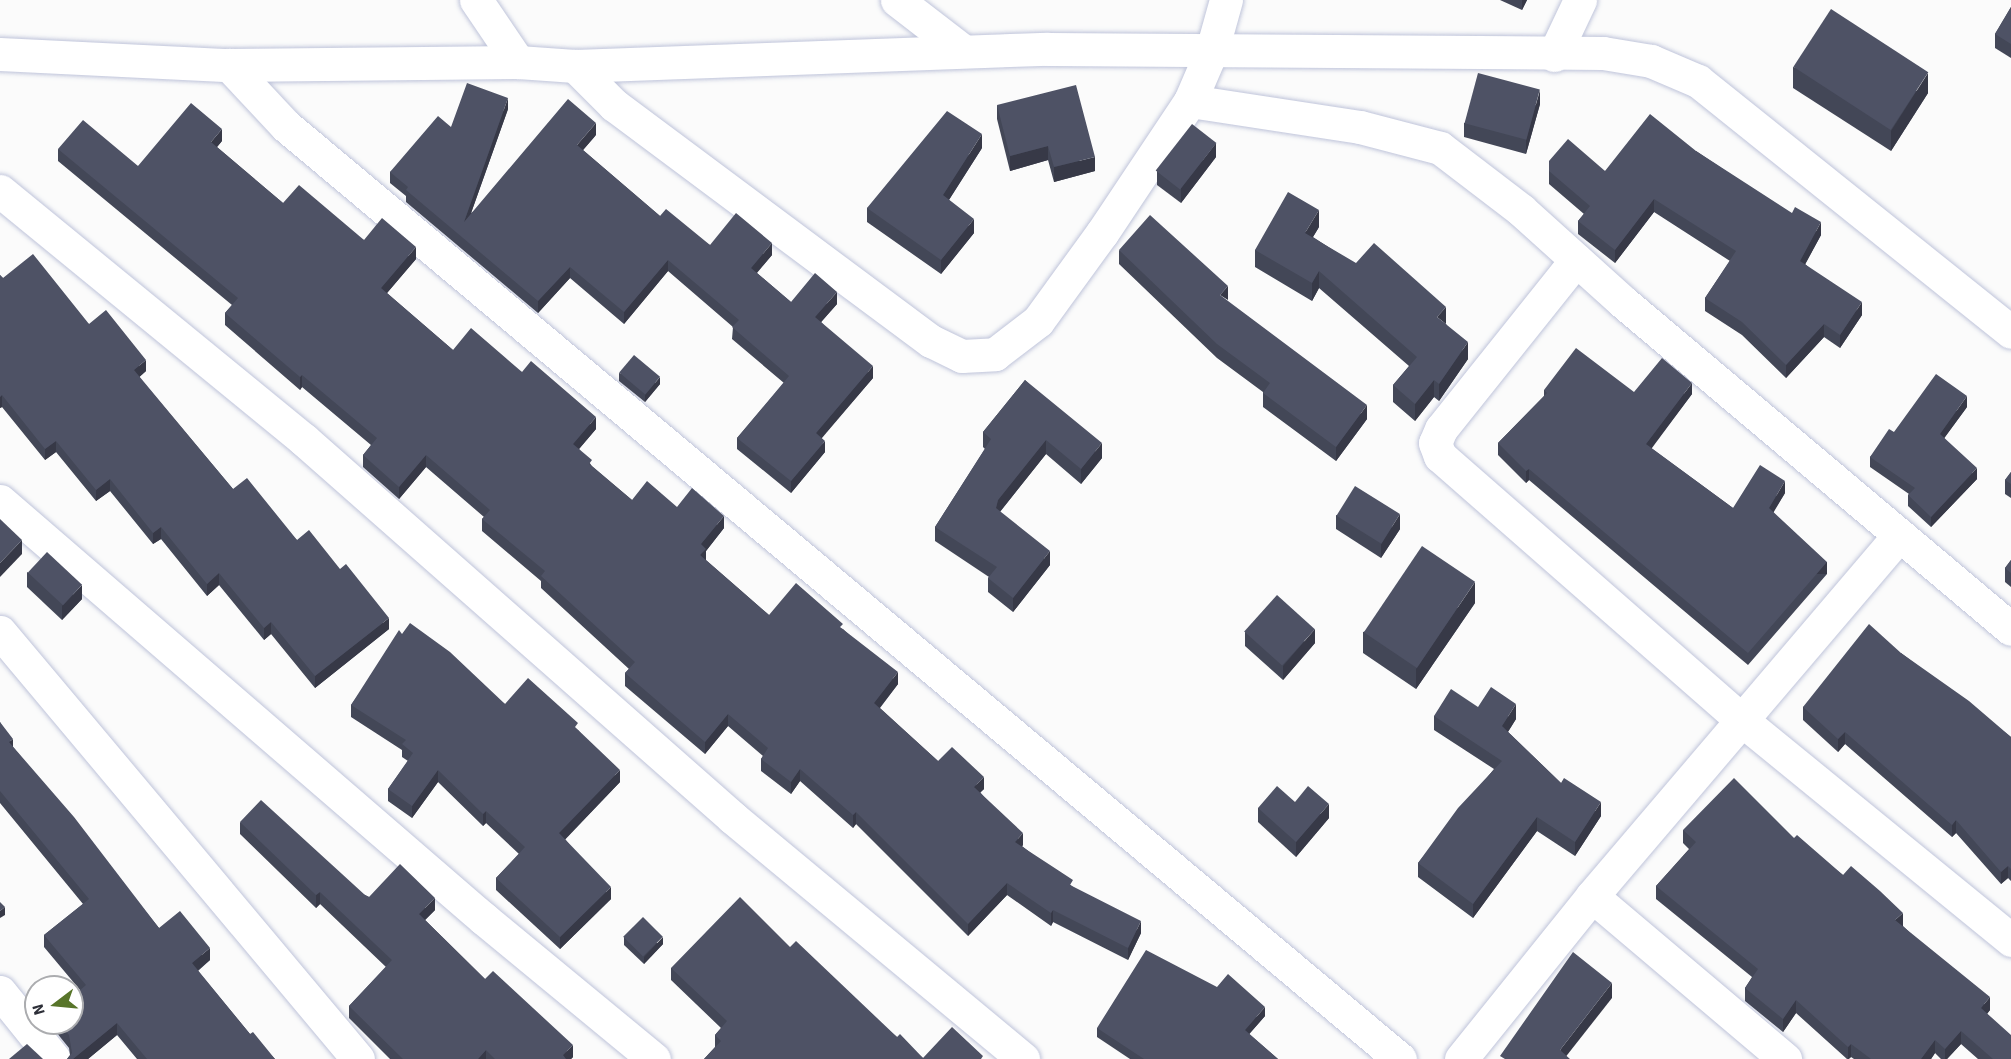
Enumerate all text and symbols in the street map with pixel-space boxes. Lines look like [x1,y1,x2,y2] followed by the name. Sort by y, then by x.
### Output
[24,975,84,1035] north arrow
[27,1001,51,1018] text: N

